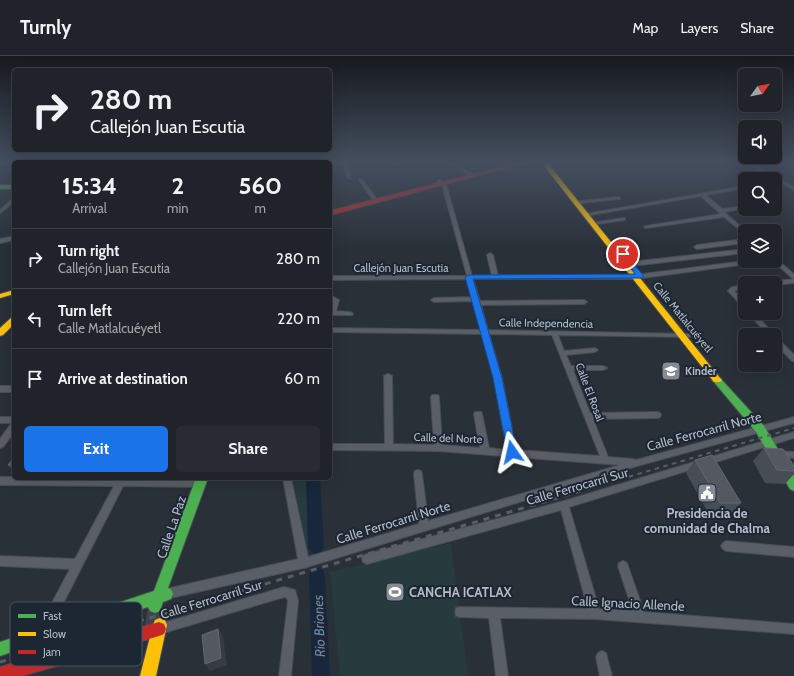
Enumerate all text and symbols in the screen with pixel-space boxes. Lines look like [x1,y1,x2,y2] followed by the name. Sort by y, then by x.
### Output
[20,16,71,39] text: Turnly
[633,19,658,37] text: Map
[680,19,718,37] text: Layers
[740,19,774,37] text: Share
[738,68,782,112] north arrow
[738,68,782,372] map controls
[90,82,172,116] text: 280 m
[24,84,76,136] icon: right
[90,116,245,138] text: Callejón Juan Escutia
[738,120,782,164] button: sound
[62,171,117,200] text: 15:34
[171,171,184,200] text: 2
[239,171,282,200] text: 560
[738,172,782,216] button: search
[72,200,107,216] text: Arrival
[167,200,189,216] text: min
[255,200,266,216] text: m
[738,224,782,268] button: layers
[606,237,640,271] pin
[58,242,119,260] text: Turn right
[612,243,634,265] icon: arrive
[24,248,46,270] icon: right
[276,250,320,268] text: 280 m
[58,260,170,276] text: Callejón Juan Escutia
[354,261,449,275] street label: Callejón Juan Escutia
[738,276,782,320] button: +
[650,279,716,356] street label: Calle Matlalcuéyetl
[58,302,112,320] text: Turn left
[24,308,46,330] icon: left
[277,310,320,328] text: 220 m
[499,315,594,331] street label: Calle Independencia
[58,320,161,336] text: Calle Matlalcuéyetl
[738,328,782,372] button: −
[660,360,682,382] school or university icon: Kinder
[572,361,608,424] street label: Calle El Rosal
[685,364,717,378] place label: Kinder
[24,368,46,390] icon: arrive
[58,370,188,388] text: Arrive at destination
[284,370,320,388] text: 60 m
[645,408,764,454] street label: Calle Ferrocarril Norte
[24,426,168,472] button: Exit
[176,426,320,472] button: Share
[414,430,483,446] street label: Calle del Norte
[491,431,533,473] position arrow
[524,464,631,508] street label: Calle Ferrocarril Sur
[696,482,718,504] public building icon: Presidencia de comunidad de Chalma
[153,494,189,560] street label: Calle La Paz
[334,497,452,547] street label: Calle Ferrocarril Norte
[644,505,771,536] place label: Presidencia de comunidad de Chalma
[158,576,265,622] street label: Calle Ferrocarril Sur
[384,581,406,603] sports icon: CANCHA ICATLAX
[409,584,513,600] place label: CANCHA ICATLAX
[571,592,685,614] street label: Calle Ignacio Allende
[309,594,329,657] water label: Rio Briones
[10,602,142,666] legend
[43,609,62,623] text: Fast
[43,627,66,641] text: Slow
[42,645,61,659] text: Jam

